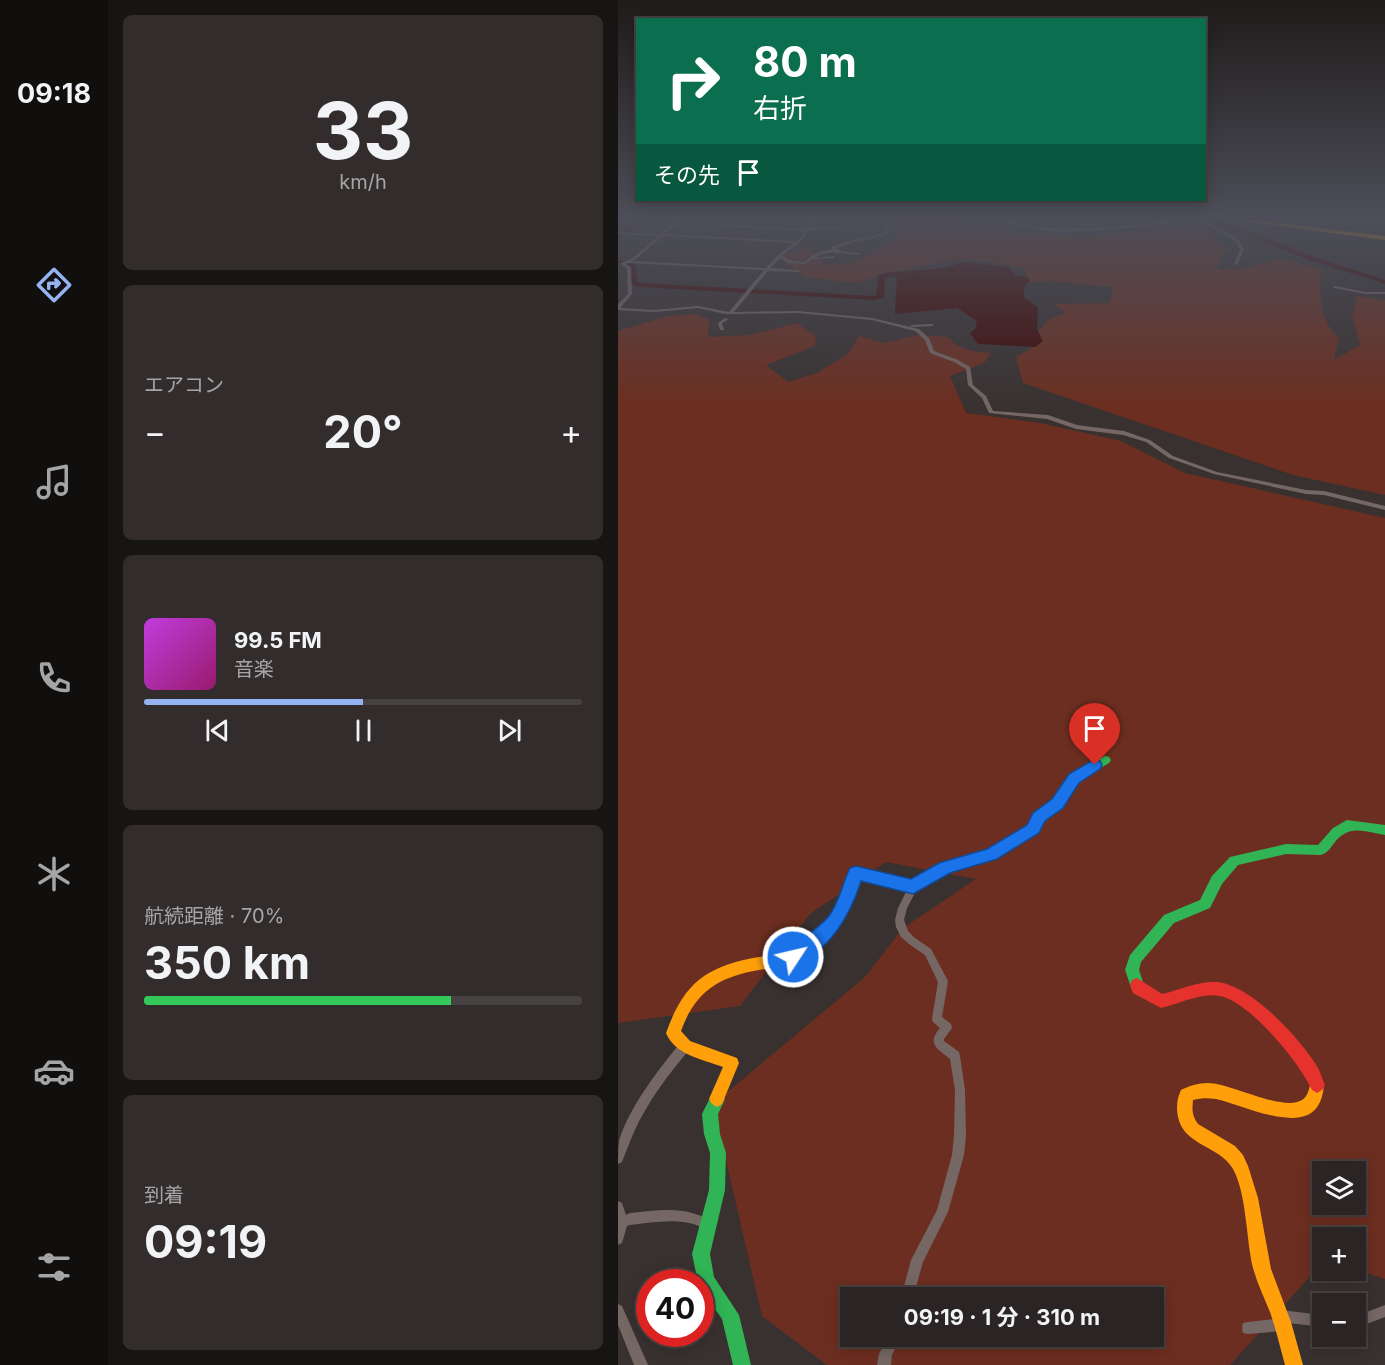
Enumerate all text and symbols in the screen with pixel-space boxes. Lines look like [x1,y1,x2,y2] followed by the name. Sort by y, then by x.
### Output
[753,36,857,87] text: 80 m
[654,42,732,120] icon: right
[17,77,91,110] text: 09:18
[313,83,413,178] text: 33
[753,92,807,125] text: 右折
[732,156,765,189] icon: arrive
[654,162,720,188] text: その先
[339,170,387,194] text: km/h
[33,264,75,306] icon: directions
[144,373,224,397] text: エアコン
[323,404,403,459] text: 20°
[144,412,166,452] text: −
[560,412,582,452] text: +
[33,461,75,503] icon: music
[234,627,322,653] text: 99.5 FM
[33,657,75,699] icon: phone
[234,657,274,681] text: 音楽
[1069,703,1120,765] pin
[1078,712,1111,745] icon: arrive
[201,714,234,747] icon: previous
[347,714,380,747] icon: pause
[493,714,526,747] icon: next
[33,853,75,895] icon: climate
[144,904,284,928] text: 航続距離 · 70%
[761,925,825,989] position arrow
[144,935,310,990] text: 350 km
[33,1050,75,1092] icon: car
[1312,1161,1366,1347] map controls
[1312,1161,1366,1215] button: layers
[144,1183,184,1207] text: 到着
[144,1214,267,1269] text: 09:19
[1312,1227,1366,1281] button: +
[33,1246,75,1288] icon: filters
[636,1269,714,1347] speed limit sign: 40
[1312,1293,1366,1347] button: −
[904,1304,1100,1330] text: 09:19 · 1 分 · 310 m

